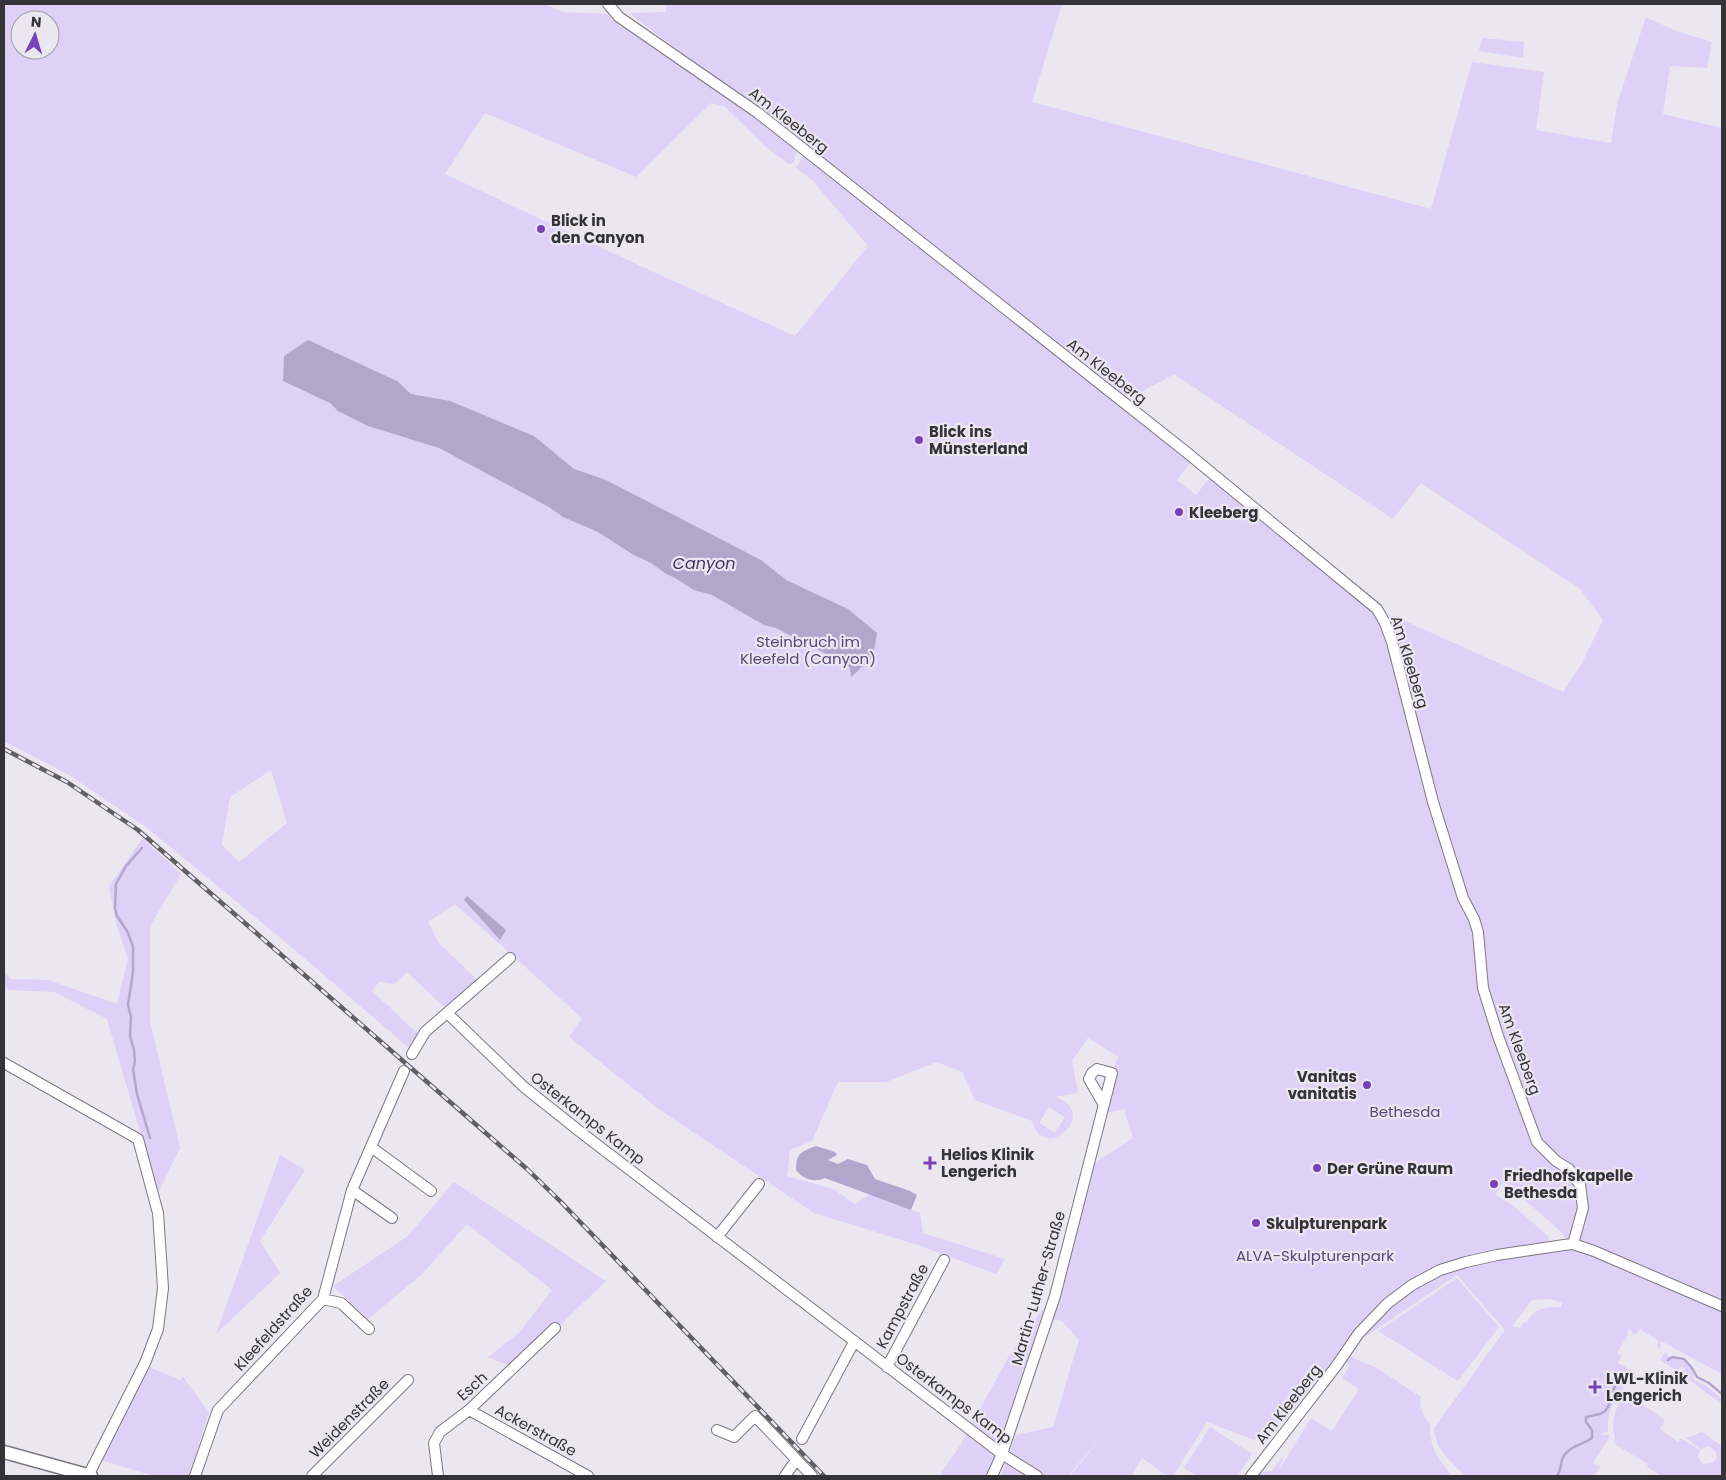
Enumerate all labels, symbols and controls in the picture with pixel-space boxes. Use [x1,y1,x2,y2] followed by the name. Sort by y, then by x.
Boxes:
[10,10,60,60] north arrow
[30,12,42,32] text: N
[745,82,833,158] street label: Am Kleeberg
[551,210,645,248] place label: Blick in den Canyon
[535,223,547,235] marker: Blick in den Canyon
[1063,333,1151,409] street label: Am Kleeberg
[929,421,1028,459] place label: Blick ins Münsterland
[913,434,925,446] marker: Blick ins Münsterland
[1189,502,1258,523] place label: Kleeberg
[1173,506,1185,518] marker: Kleeberg
[673,552,735,575] water label: Canyon
[1386,613,1434,711] street label: Am Kleeberg
[740,631,876,669] park label: Steinbruch im Kleefeld (Canyon)
[1494,1000,1546,1098] street label: Am Kleeberg
[1288,1066,1357,1104] place label: Vanitas vanitatis
[526,1067,650,1169] street label: Osterkamps Kamp
[1361,1079,1373,1091] marker: Vanitas vanitatis
[1370,1101,1440,1122] park label: Bethesda
[941,1144,1035,1182] place label: Helios Klinik Lengerich
[923,1156,937,1170] marker: Helios Klinik Lengerich
[1327,1158,1453,1179] place label: Der Grüne Raum
[1311,1162,1323,1174] marker: Der Grüne Raum
[1504,1165,1633,1203] place label: Friedhofskapelle Bethesda
[1488,1178,1500,1190] marker: Friedhofskapelle Bethesda
[1006,1208,1070,1368] street label: Martin-Luther-Straße
[1266,1213,1388,1234] place label: Skulpturenpark
[1250,1217,1262,1229] marker: Skulpturenpark
[1236,1245,1394,1266] park label: ALVA-Skulpturenpark
[871,1260,933,1352] street label: Kampstraße
[229,1281,317,1375] street label: Kleefeldstraße
[892,1347,1016,1449] street label: Osterkamps Kamp
[1250,1360,1326,1448] street label: Am Kleeberg
[452,1367,492,1405] street label: Esch
[1606,1368,1689,1406] place label: LWL-Klinik Lengerich
[304,1373,394,1463] street label: Weidenstraße
[1588,1380,1602,1394] marker: LWL-Klinik Lengerich
[491,1399,581,1461] street label: Ackerstraße

